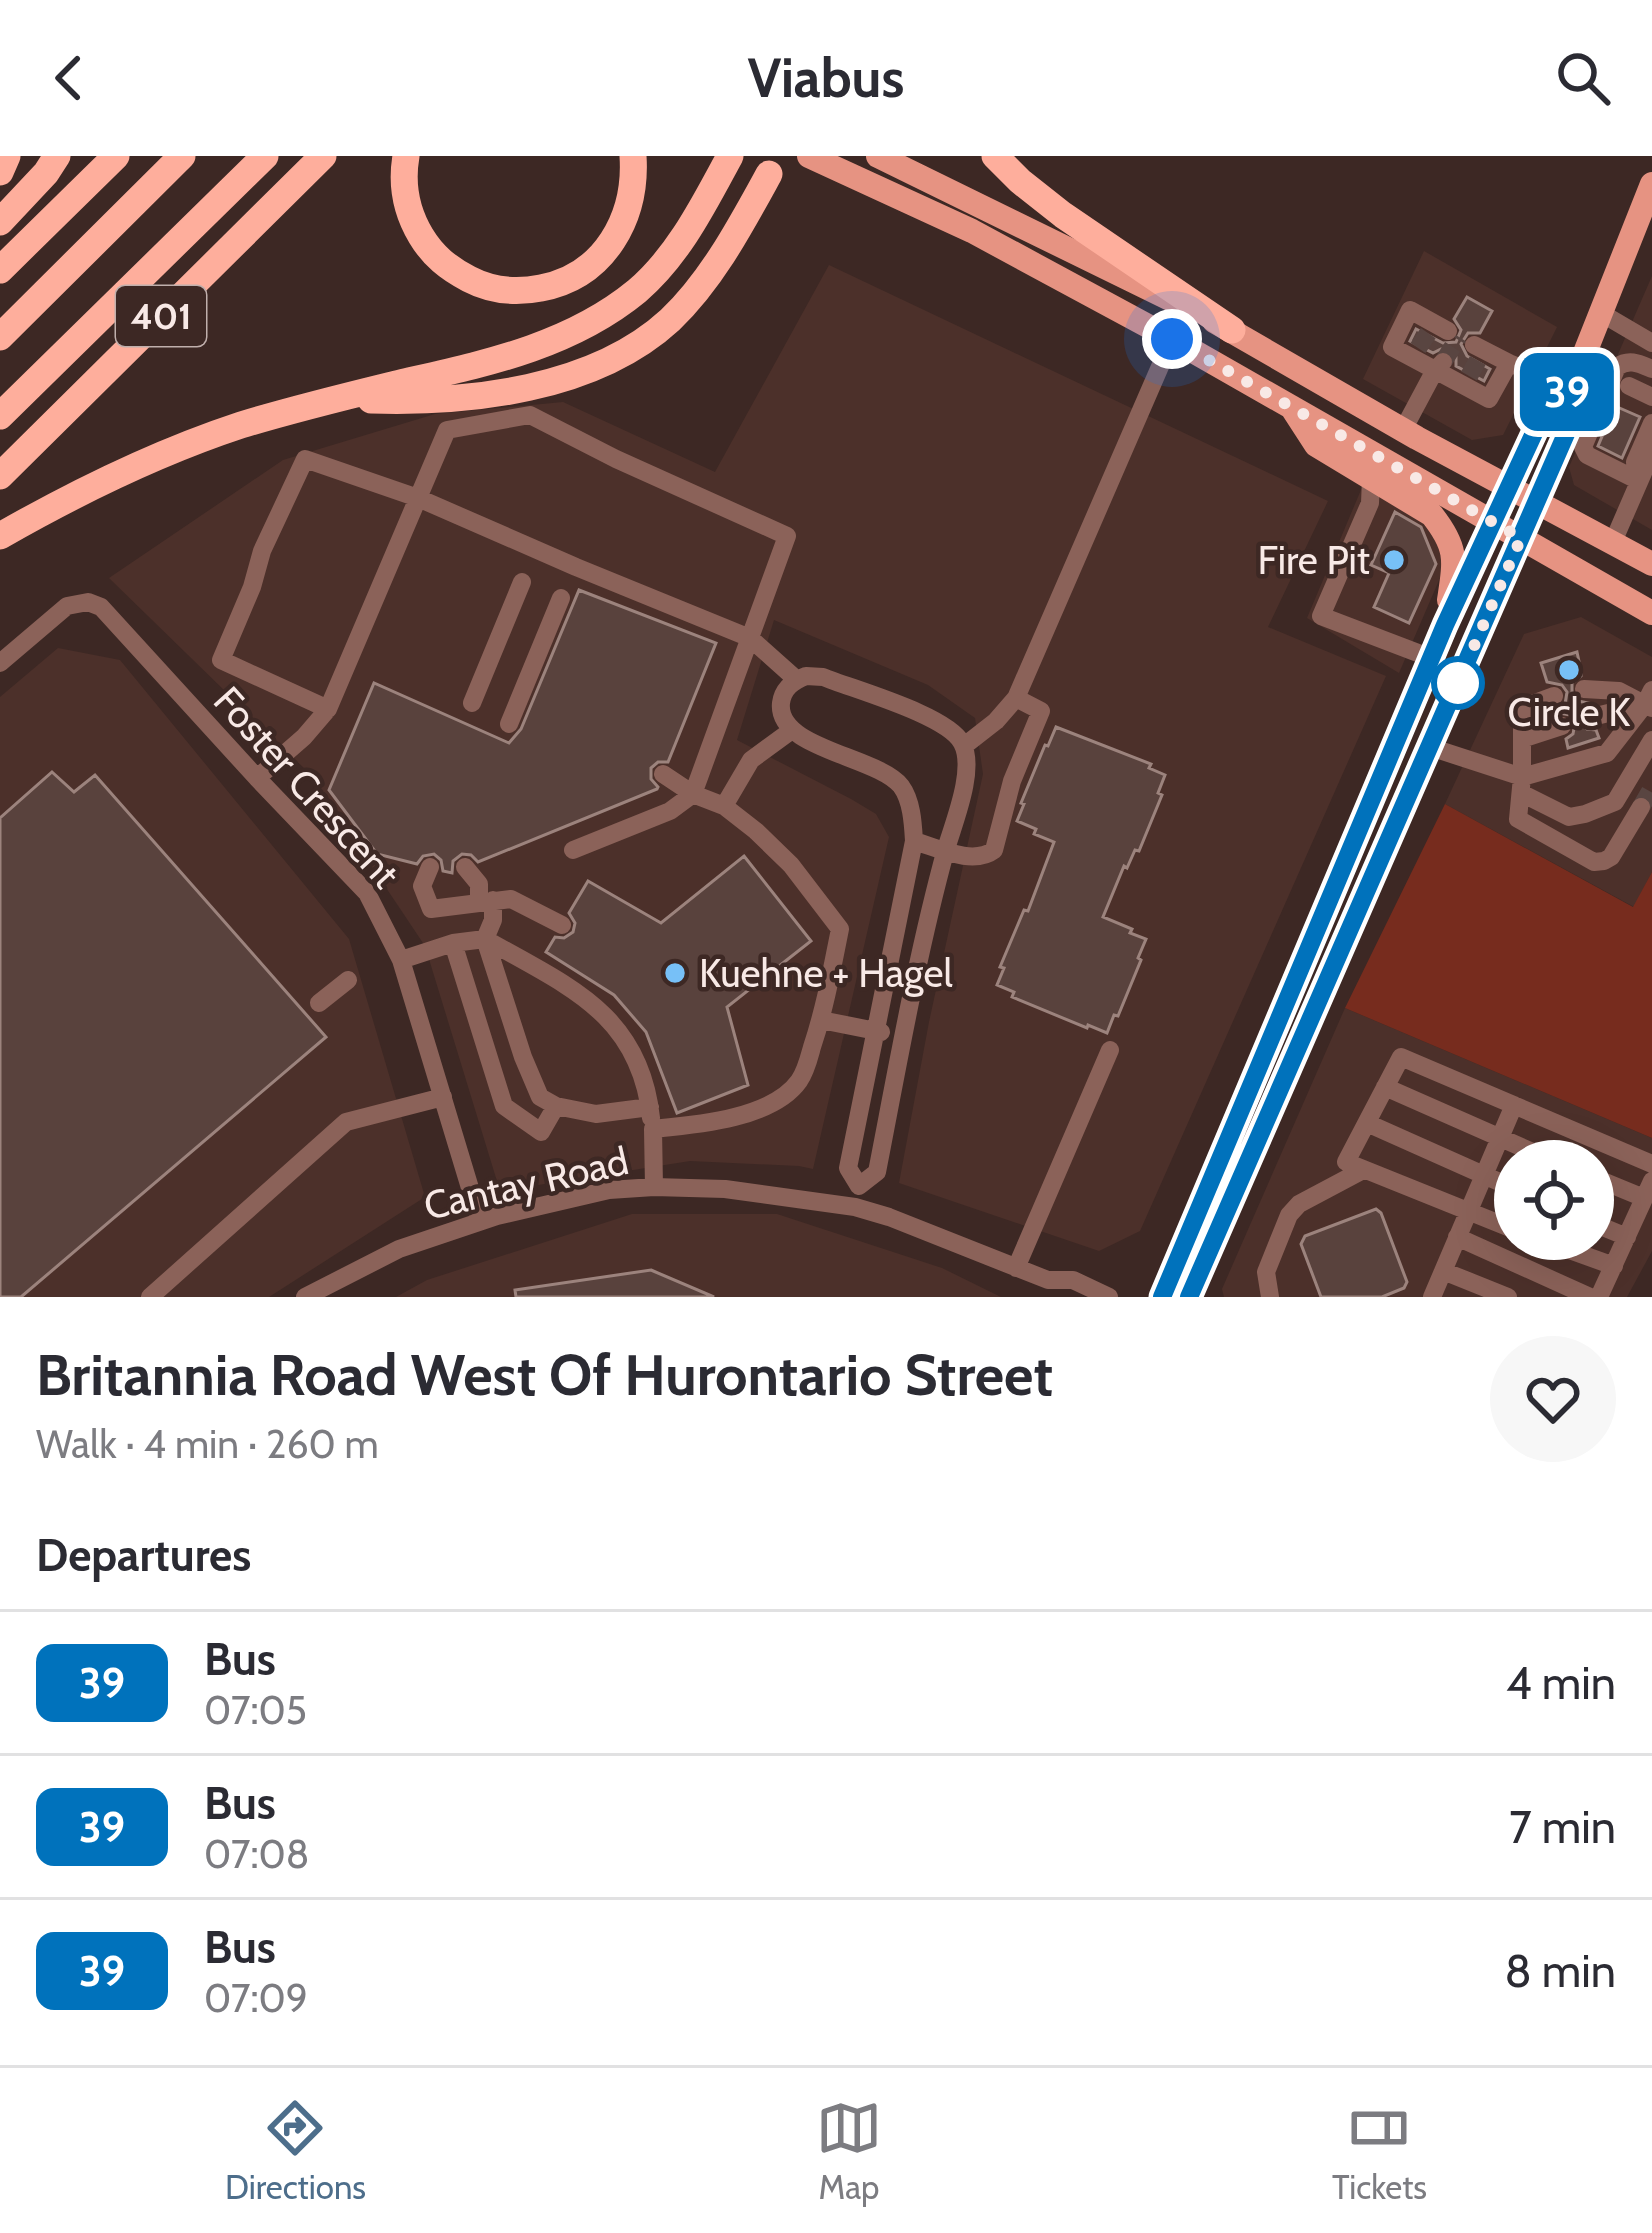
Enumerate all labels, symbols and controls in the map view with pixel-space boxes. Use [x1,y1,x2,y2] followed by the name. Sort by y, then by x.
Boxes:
[36,45,102,111] icon: back
[748,45,904,111] text: Viabus
[1550,45,1616,111] icon: search
[116,286,206,346] road number: 401
[1142,309,1202,369] your location
[1513,353,1621,431] line badge: 39
[1544,366,1590,418] text: 39
[1258,536,1370,584] place label: Fire Pit
[1381,547,1407,573] marker: Fire Pit
[1556,657,1582,683] marker: Circle K
[1433,658,1483,708] unlabelled marker
[204,677,410,897] street label: Foster Crescent
[1508,688,1630,736] place label: Circle K
[699,949,953,997] place label: Kuehne + Hagel
[662,960,688,986] marker: Kuehne + Hagel
[419,1136,633,1230] street label: Cantay Road
[1494,1140,1614,1260] map controls
[1494,1140,1614,1260] button: locate
[1490,1336,1616,1462] button: heart
[36,1340,1053,1409] text: Britannia Road West Of Hurontario Street
[36,1420,379,1468] text: Walk · 4 min · 260 m
[36,1528,251,1582] text: Departures
[204,1632,276,1686] text: Bus
[1506,1656,1616,1710] text: 4 min
[79,1657,125,1709] text: 39
[204,1686,307,1734] text: 07:05
[204,1776,276,1830] text: Bus
[1509,1800,1616,1854] text: 7 min
[79,1801,125,1853] text: 39
[204,1830,309,1878] text: 07:08
[204,1920,276,1974] text: Bus
[1504,1944,1616,1998] text: 8 min
[79,1945,125,1997] text: 39
[204,1974,308,2022] text: 07:09
[225,2095,366,2207] tab: Directions
[816,2095,882,2207] tab: Map
[1332,2095,1427,2207] tab: Tickets

